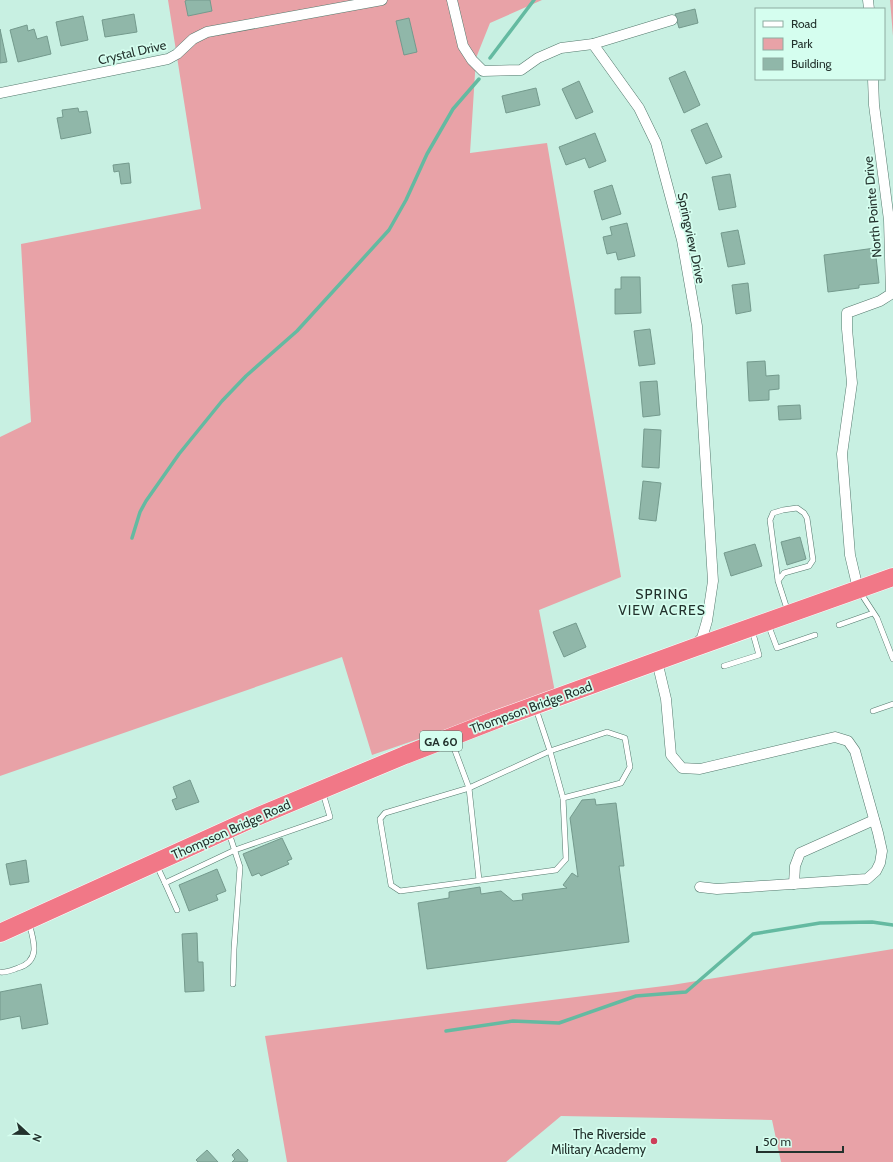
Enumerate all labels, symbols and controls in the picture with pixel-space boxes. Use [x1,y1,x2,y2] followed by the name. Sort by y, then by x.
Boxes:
[755,8,885,80] legend
[791,16,817,31] text: Road
[96,36,168,68] street label: Crystal Drive
[791,36,813,51] text: Park
[791,56,833,71] text: Building
[860,155,884,259] street label: North Pointe Drive
[675,191,710,285] street label: Springview Drive
[618,585,706,619] district label: SPRING VIEW ACRES
[468,678,594,736] street label: Thompson Bridge Road
[420,731,462,751] road number: GA 60
[169,796,293,862] street label: Thompson Bridge Road
[8,1114,48,1154] north arrow
[551,1126,646,1157] place label: The Riverside Military Academy
[757,1128,843,1154] scale bar
[29,1132,45,1144] text: N
[763,1134,791,1149] text: 50 m
[649,1136,659,1146] marker: The Riverside Military Academy

